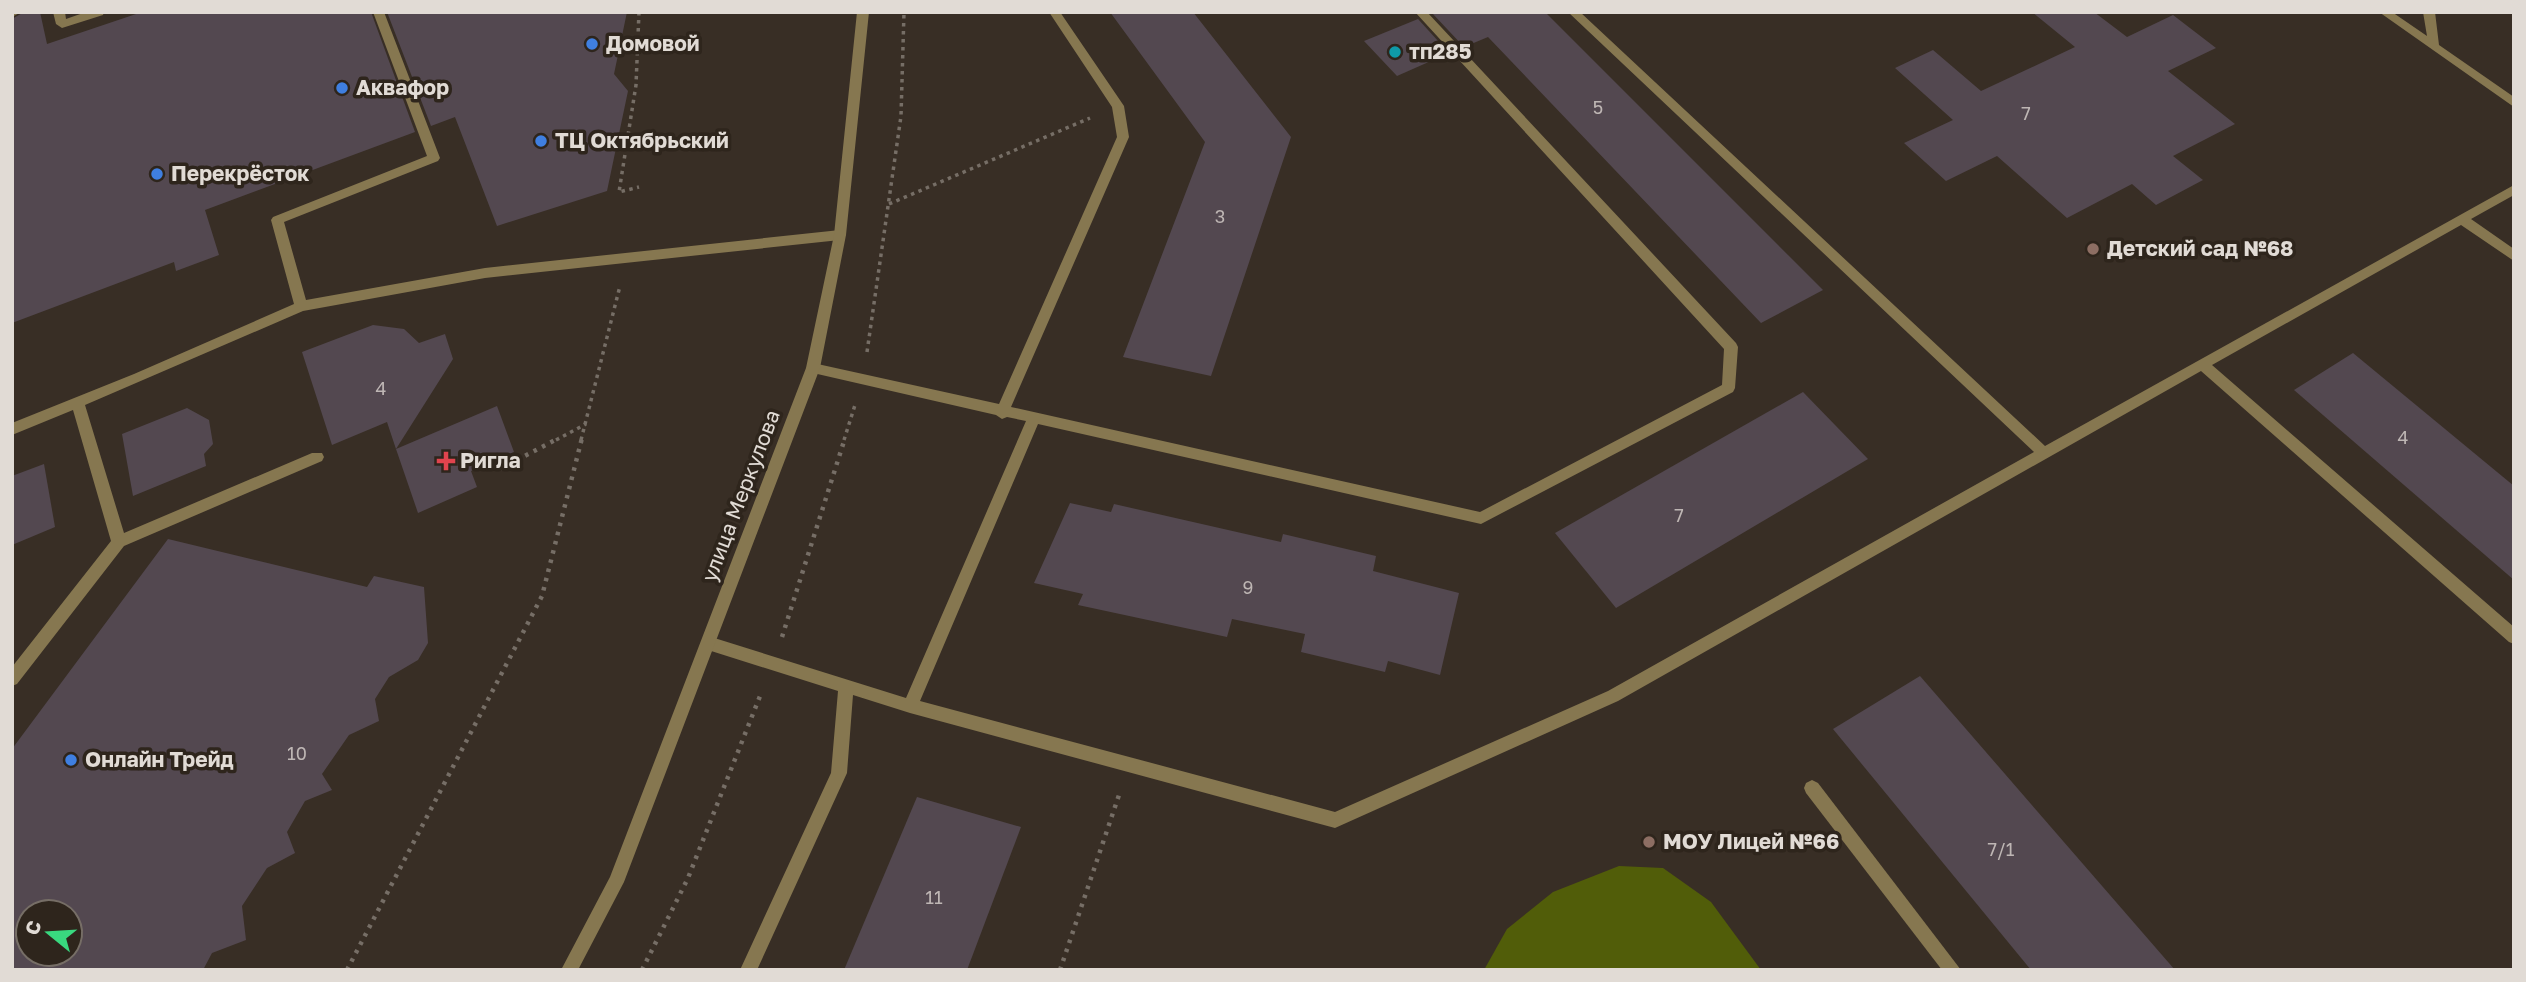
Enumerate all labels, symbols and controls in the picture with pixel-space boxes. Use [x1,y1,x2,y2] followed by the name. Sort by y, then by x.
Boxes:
[606,30,700,56] place label: Домовой
[584,36,600,52] marker: Домовой
[1409,38,1472,64] place label: тп285
[1387,44,1403,60] marker: тп285
[356,74,449,100] place label: Аквафор
[334,80,350,96] marker: Аквафор
[1593,96,1603,118] house number: 5
[2021,102,2031,124] house number: 7
[555,127,729,153] place label: ТЦ Октябрьский
[533,133,549,149] marker: ТЦ Октябрьский
[171,160,310,186] place label: Перекрёсток
[149,166,165,182] marker: Перекрёсток
[1215,205,1225,227] house number: 3
[2107,235,2293,261] place label: Детский сад №68
[2085,241,2101,257] marker: Детский сад №68
[376,377,387,399] house number: 4
[695,406,785,585] street label: улица Меркулова
[2398,426,2409,448] house number: 4
[460,447,521,473] place label: Ригла
[438,453,454,469] marker: Ригла
[1674,504,1684,526] house number: 7
[1243,576,1253,598] house number: 9
[287,742,307,764] house number: 10
[85,746,234,772] place label: Онлайн Трейд
[63,752,79,768] marker: Онлайн Трейд
[1663,828,1839,854] place label: МОУ Лицей №66
[1641,834,1657,850] marker: МОУ Лицей №66
[1988,838,2015,860] house number: 7/1
[925,886,943,908] house number: 11
[14,898,84,968] north arrow
[19,918,45,938] text: С

